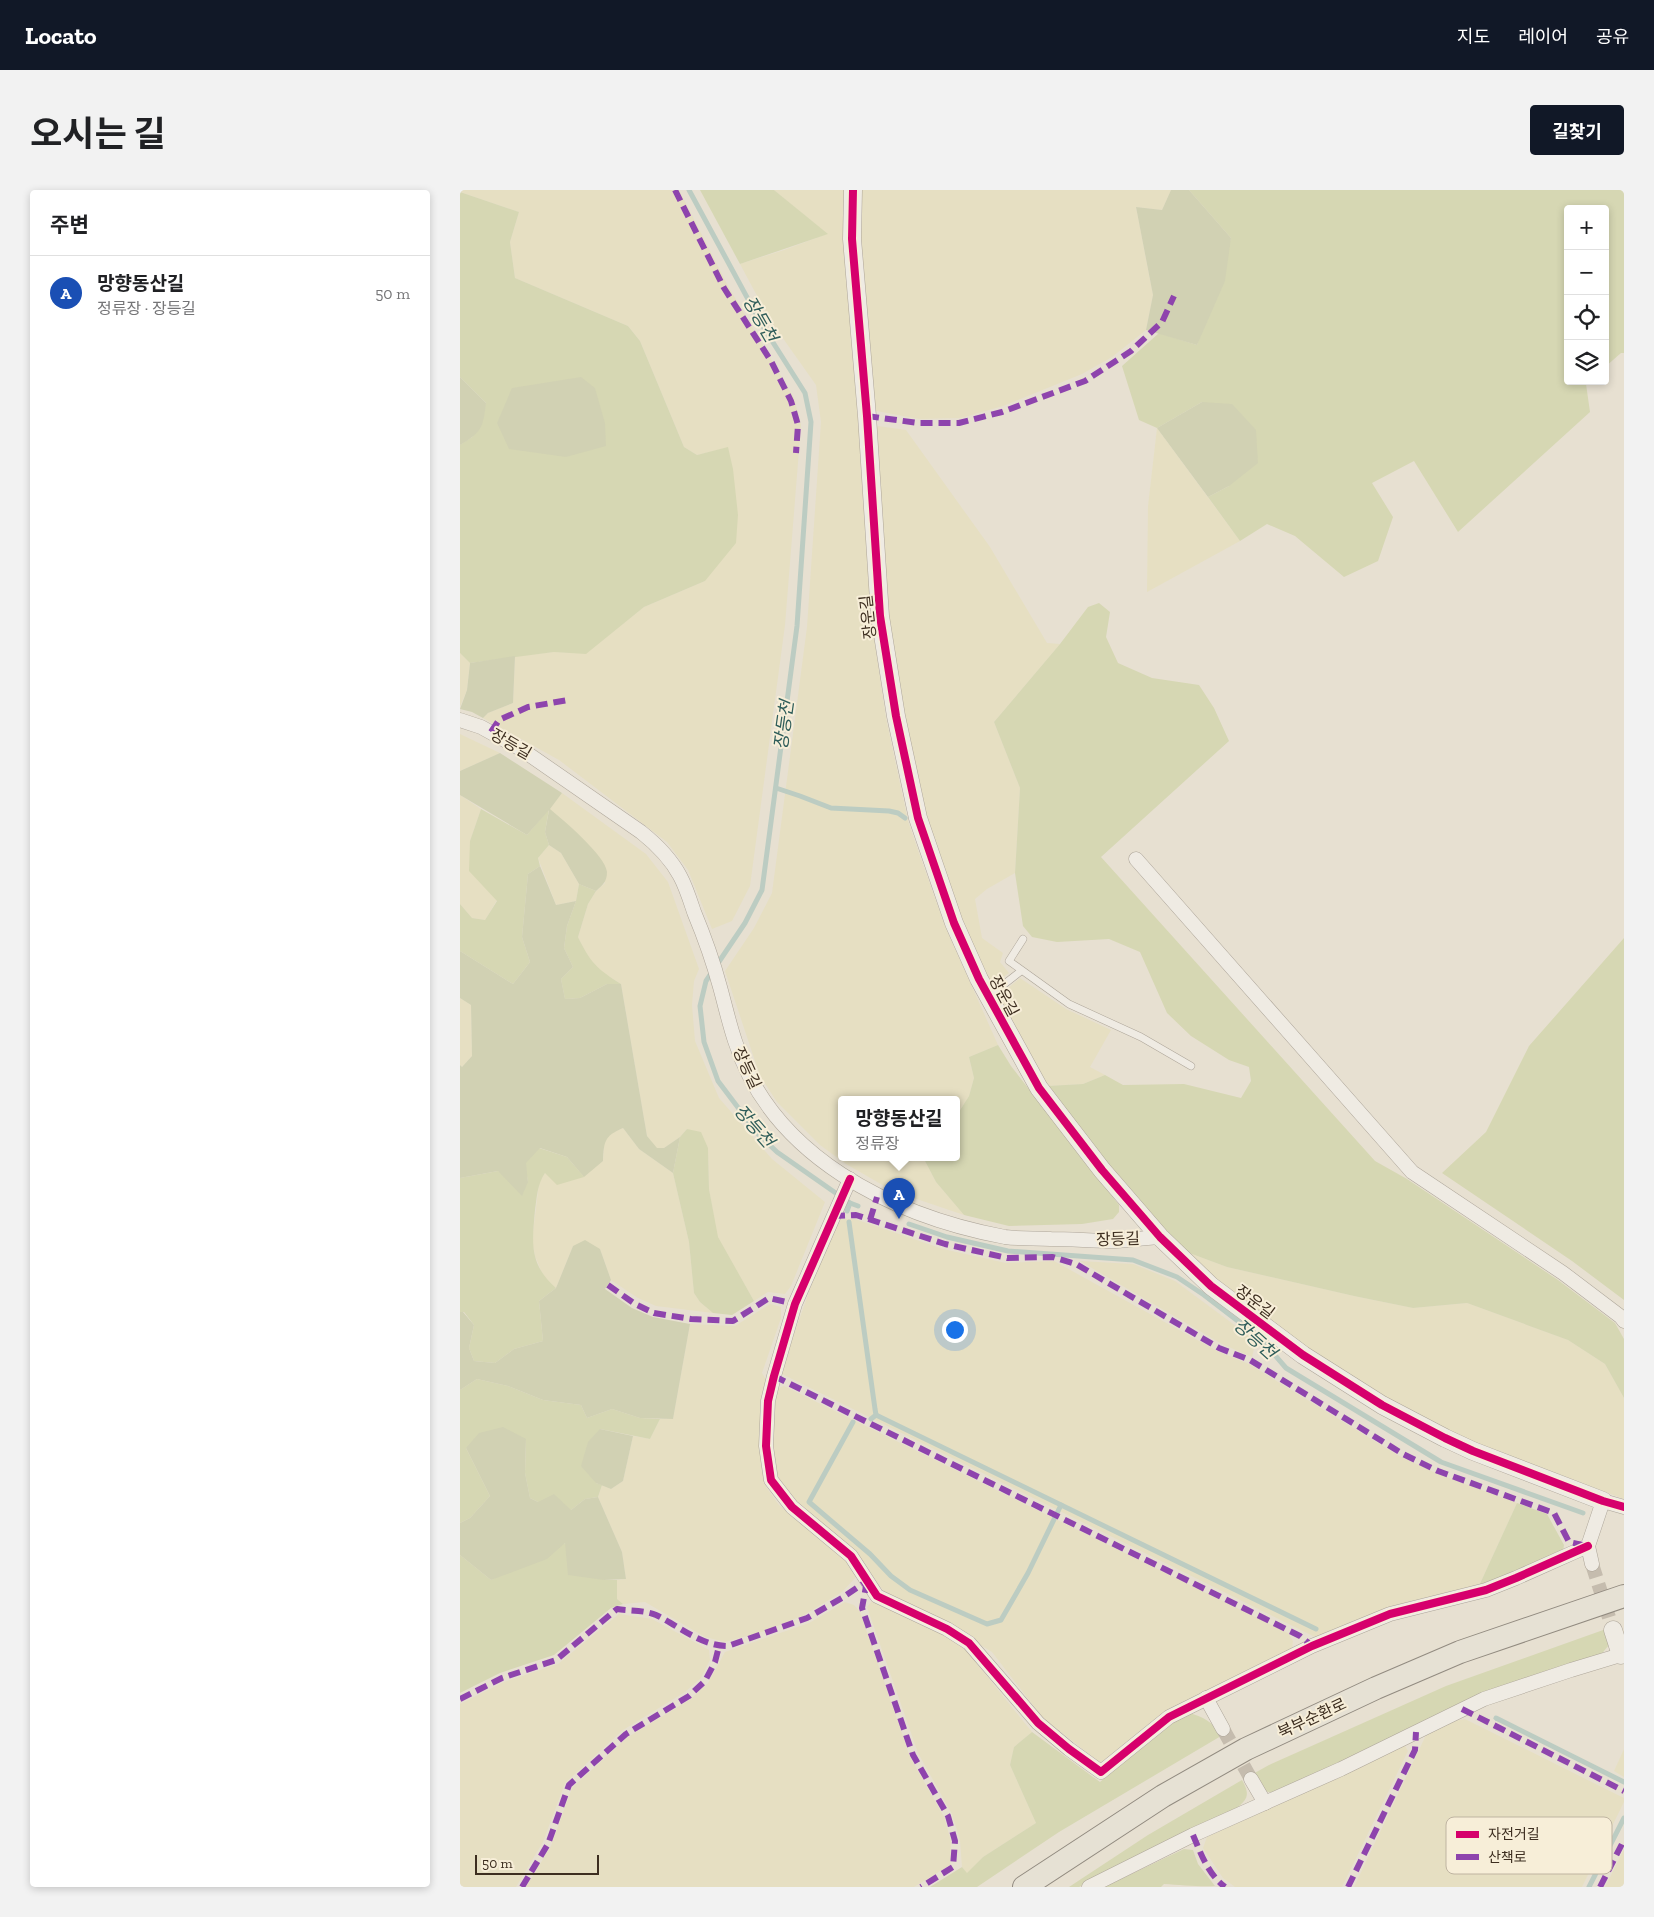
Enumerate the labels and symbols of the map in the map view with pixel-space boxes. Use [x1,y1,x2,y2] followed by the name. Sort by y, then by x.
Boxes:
[738,292,783,348] water label: 장등천
[856,594,880,640] street label: 장운길
[770,696,799,751] water label: 장등천
[487,725,535,763] street label: 장등길
[985,972,1023,1020] street label: 장운길
[729,1044,765,1092] street label: 장등길
[729,1100,780,1154] water label: 장등천
[883,1178,915,1219] pin: A
[1096,1229,1140,1249] street label: 장등길
[1232,1281,1278,1323] street label: 장운길
[1229,1314,1283,1365] water label: 장등천
[942,1317,968,1343] your location
[1275,1694,1350,1742] street label: 북부순환로
[1446,1817,1612,1874] legend
[1488,1826,1540,1843] text: 자전거길
[1488,1849,1527,1866] text: 산책로
[475,1852,599,1875] scale bar

